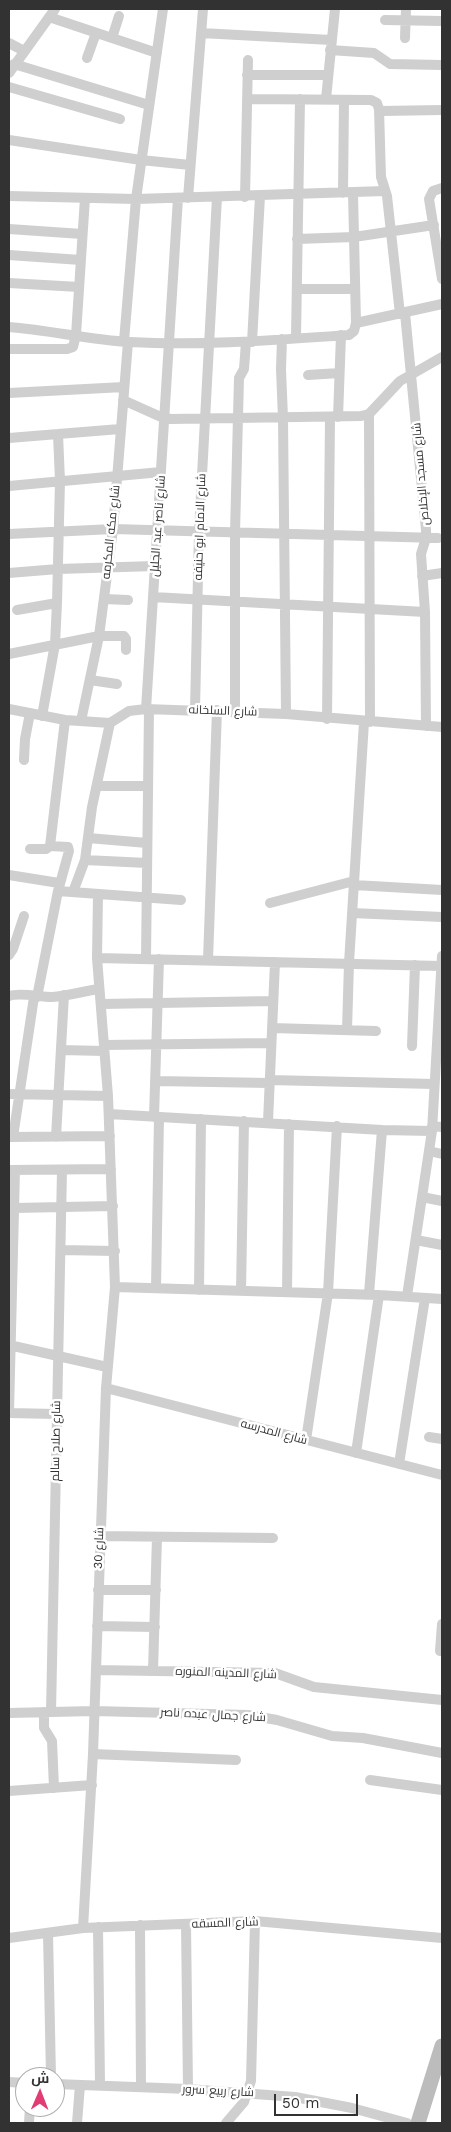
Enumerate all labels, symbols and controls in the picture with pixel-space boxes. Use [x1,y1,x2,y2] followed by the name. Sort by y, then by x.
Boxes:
[409,422,433,526] street label: شارع مسجد الإخلاص
[191,473,209,581] street label: شارع الامام ابو حنيفه
[147,475,169,577] street label: شارع ناصر عبد الجليل
[99,484,123,580] street label: شارع مكه المكرمه
[188,703,258,719] street label: شارع السلخانه
[48,1400,64,1482] street label: شارع صلاح سالم
[239,1416,309,1448] street label: شارع المدرسه
[91,1527,107,1569] street label: شارع 30
[175,1664,277,1682] street label: شارع المدينه المنوره
[160,1705,266,1725] street label: شارع جمال عبده ناصر
[191,1915,259,1931] street label: شارع المسقه
[15,2067,65,2117] north arrow
[31,2070,49,2086] text: ش
[182,2082,254,2100] street label: شارع ربيع سرور
[276,2084,360,2116] scale bar
[282,2094,319,2112] text: 50 m

